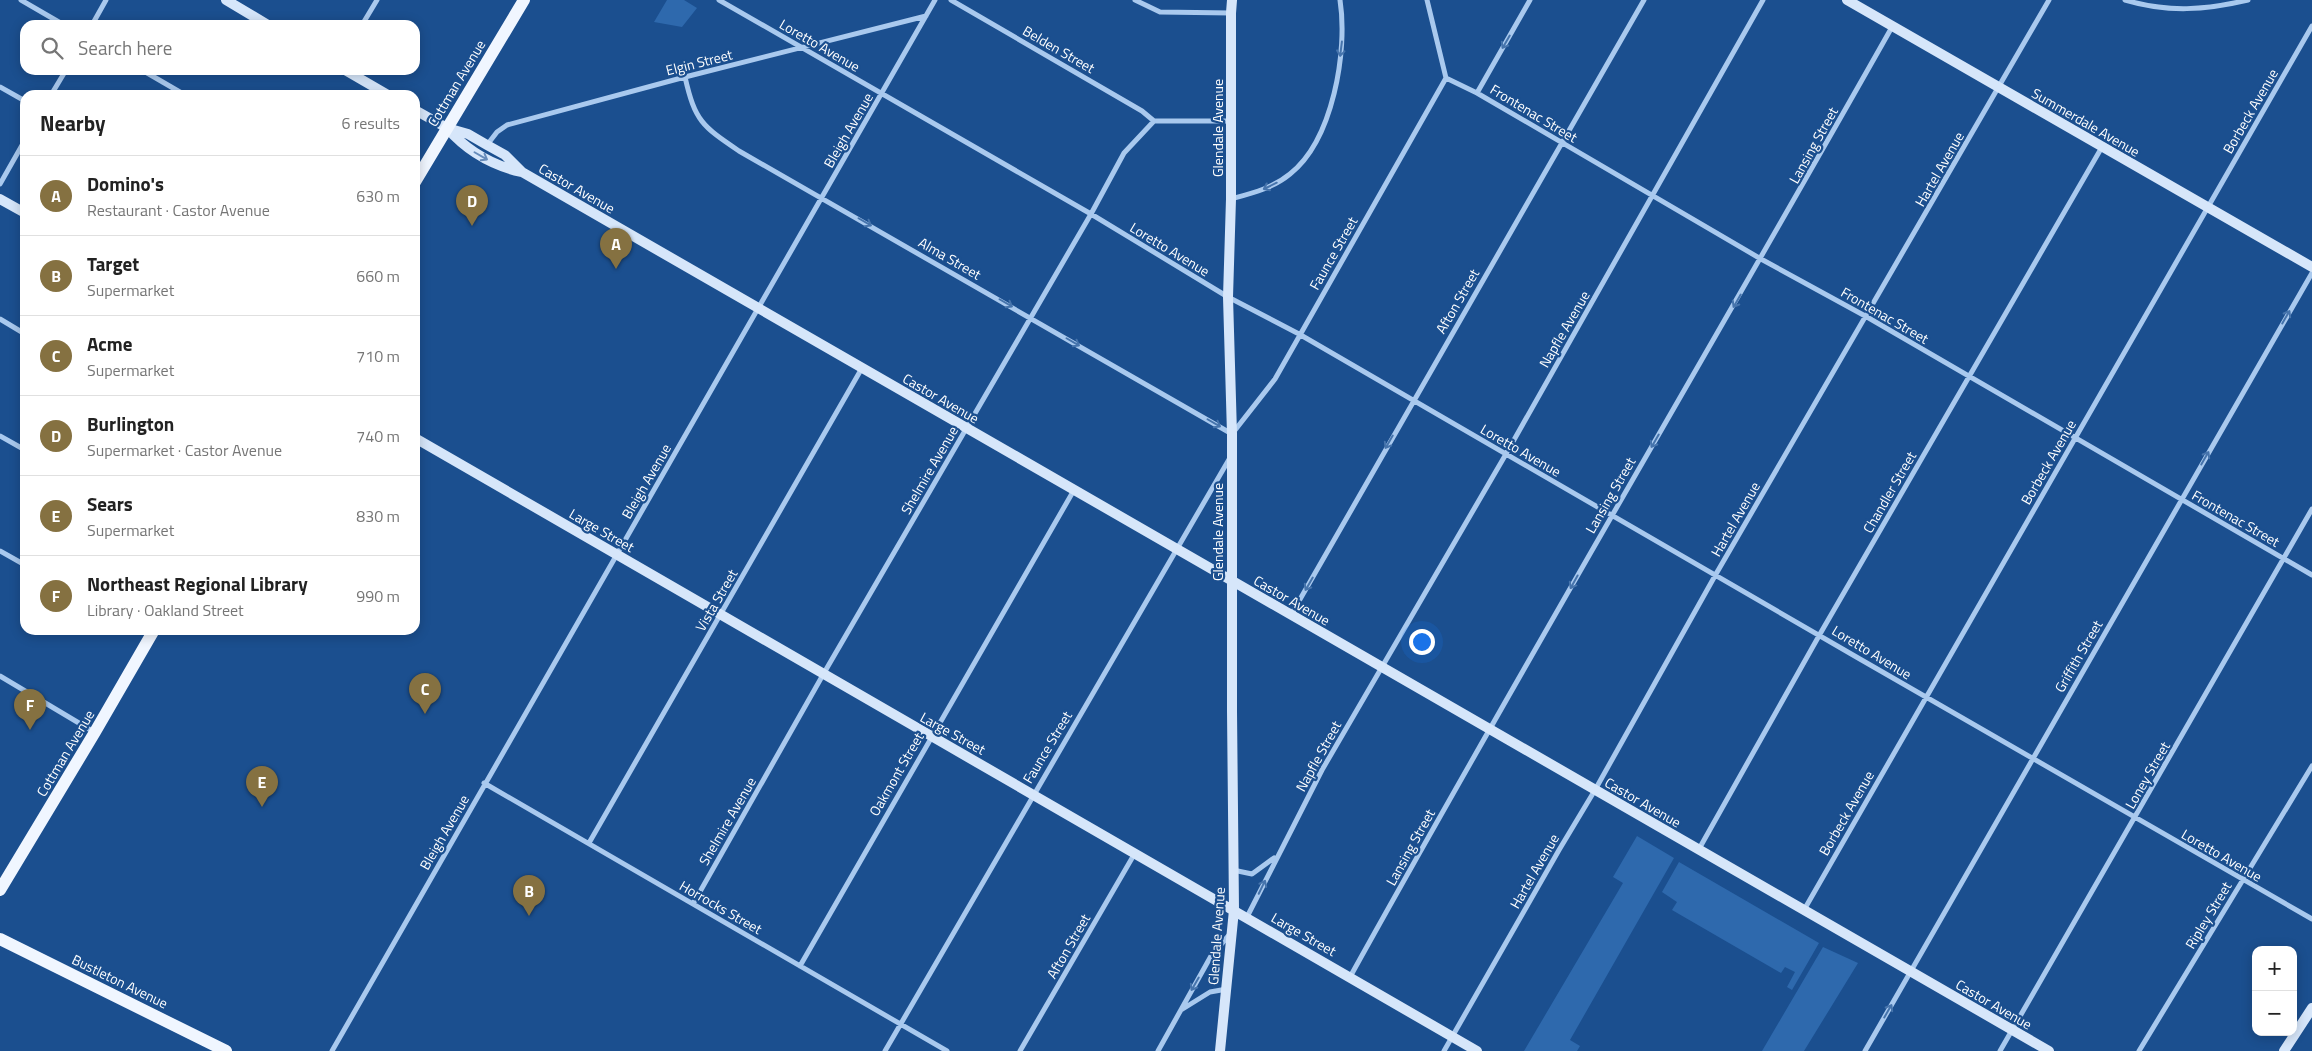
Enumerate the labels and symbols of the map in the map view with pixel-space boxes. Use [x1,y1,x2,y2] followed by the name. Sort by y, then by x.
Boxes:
[776,13,864,77] street label: Loretto Avenue
[1019,20,1099,78] street label: Belden Street
[1501,35,1511,50] one-way arrow
[422,36,490,130] street label: Cottman Avenue
[1336,40,1346,56] one-way arrow
[664,44,735,80] street label: Elgin Street
[2217,65,2283,157] street label: Borbeck Avenue
[1207,79,1228,177] street label: Glendale Avenue
[1486,79,1582,147] street label: Frontenac Street
[2028,82,2144,162] street label: Summerdale Avenue
[818,89,878,171] street label: Bleigh Avenue
[1783,103,1843,187] street label: Lansing Street
[1909,128,1969,210] street label: Hartel Avenue
[473,151,488,161] one-way arrow
[535,158,619,218] street label: Castor Avenue
[1263,182,1278,191] one-way arrow
[456,185,488,226] pin: D
[1304,213,1362,293] street label: Faunce Street
[857,217,872,227] one-way arrow
[1126,217,1214,281] street label: Loretto Avenue
[600,228,632,269] pin: A
[915,232,985,285] street label: Alma Street
[1430,265,1484,337] street label: Afton Street
[1837,281,1933,349] street label: Frontenac Street
[1533,287,1595,371] street label: Napfle Avenue
[1731,293,1741,307] one-way arrow
[998,298,1012,308] one-way arrow
[2282,310,2292,325] one-way arrow
[1066,337,1080,347] one-way arrow
[899,368,983,428] street label: Castor Avenue
[2015,416,2081,508] street label: Borbeck Avenue
[1477,418,1565,482] street label: Loretto Avenue
[1206,419,1221,428] one-way arrow
[895,422,963,518] street label: Shelmire Avenue
[1649,434,1659,448] one-way arrow
[1384,435,1394,450] one-way arrow
[616,440,676,522] street label: Bleigh Avenue
[1857,447,1921,537] street label: Chandler Street
[2200,451,2210,465] one-way arrow
[1580,453,1640,537] street label: Lansing Street
[1705,478,1765,560] street label: Hartel Avenue
[1207,483,1228,581] street label: Glendale Avenue
[2188,484,2284,552] street label: Frontenac Street
[566,503,638,557] street label: Large Street
[690,565,742,635] street label: Vista Street
[1250,570,1334,630] street label: Castor Avenue
[1568,574,1578,589] one-way arrow
[1303,576,1313,590] one-way arrow
[2049,616,2107,696] street label: Griffith Street
[1828,620,1916,684] street label: Loretto Avenue
[1409,629,1435,655] your location
[409,673,441,714] pin: C
[14,689,46,730] pin: F
[31,706,99,800] street label: Cottman Avenue
[916,706,990,760] street label: Large Street
[1017,707,1077,787] street label: Faunce Street
[1290,717,1346,795] street label: Napfle Street
[864,728,929,820] street label: Oakmont Street
[2119,737,2175,812] street label: Loney Street
[246,766,278,807] pin: E
[1813,767,1879,859] street label: Borbeck Avenue
[1601,772,1685,832] street label: Castor Avenue
[693,773,761,869] street label: Shelmire Avenue
[414,791,474,873] street label: Bleigh Avenue
[1380,805,1440,889] street label: Lansing Street
[2178,823,2266,887] street label: Loretto Avenue
[1504,830,1564,912] street label: Hartel Avenue
[513,875,545,916] pin: B
[676,875,766,939] street label: Horrocks Street
[2180,877,2236,953] street label: Ripley Street
[1257,880,1267,895] one-way arrow
[1202,886,1230,986] street label: Glendale Avenue
[1268,907,1340,961] street label: Large Street
[1041,910,1095,982] street label: Afton Street
[68,949,172,1013] street label: Bustleton Avenue
[1952,974,2036,1034] street label: Castor Avenue
[1190,976,1199,991] one-way arrow
[1883,1004,1893,1019] one-way arrow

